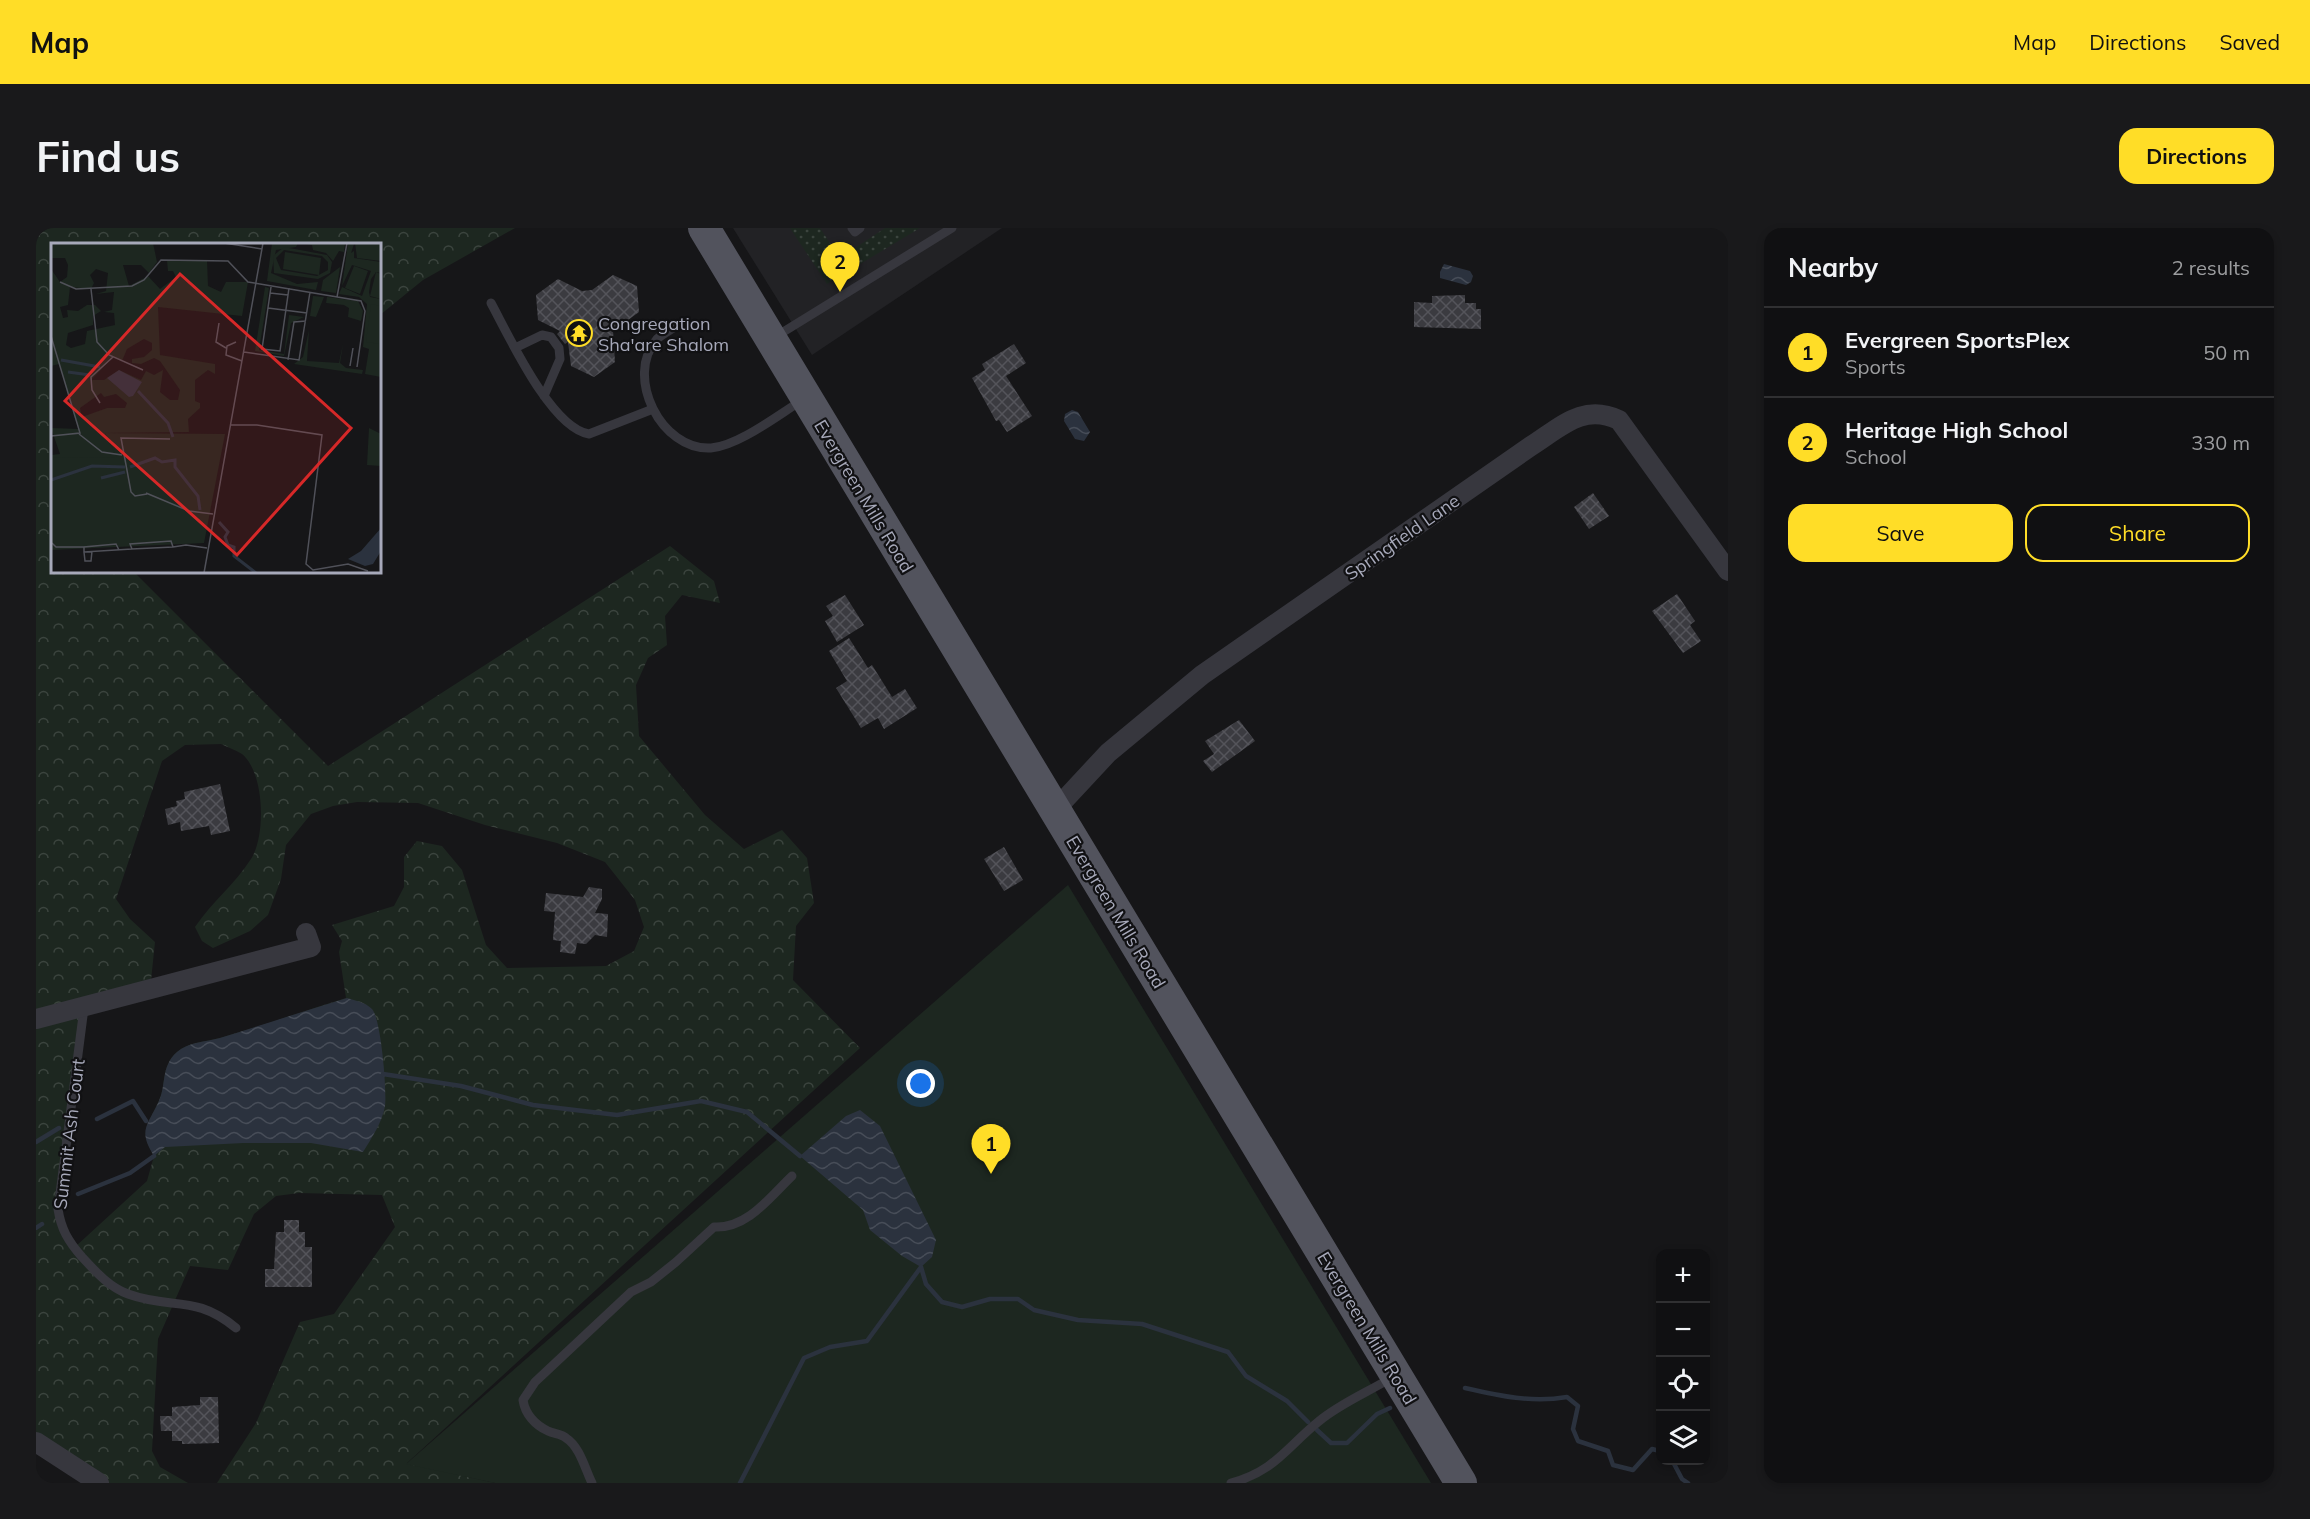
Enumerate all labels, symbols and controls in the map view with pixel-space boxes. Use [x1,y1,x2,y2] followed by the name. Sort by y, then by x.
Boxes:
[30,25,89,60] text: Map
[2013,29,2056,55] text: Map
[2089,29,2186,55] text: Directions
[2219,29,2280,55] text: Saved
[2119,128,2274,184] button: Directions
[36,130,180,183] text: Find us
[820,242,860,292] pin: 2
[51,243,381,573] inset map
[1788,251,1878,284] text: Nearby
[2172,255,2250,280] text: 2 results
[598,312,729,356] place label: Congregation Sha'are Shalom
[564,318,594,348] temple icon: Congregation Sha'are Shalom
[1845,326,2070,354] text: Evergreen SportsPlex
[1802,340,1814,365] text: 1
[2203,340,2250,365] text: 50 m
[1845,354,1906,379] text: Sports
[809,415,919,577] street label: Evergreen Mills Road
[1845,416,2068,444] text: Heritage High School
[1802,430,1814,455] text: 2
[2191,430,2250,455] text: 330 m
[1845,444,1907,469] text: School
[1340,489,1464,585] street label: Springfield Lane
[1788,504,2013,562] button: Save
[2025,504,2250,562] button: Share
[1061,831,1171,993] street label: Evergreen Mills Road
[48,1057,90,1211] street label: Summit Ash Court
[906,1069,935,1098] your location
[972,1124,1010,1174] pin: 1
[1312,1247,1422,1409] street label: Evergreen Mills Road
[1656,1249,1710,1465] map controls
[1656,1249,1710,1303] button: +
[1656,1303,1710,1357] button: −
[1656,1357,1710,1411] button: locate
[1656,1411,1710,1465] button: layers

